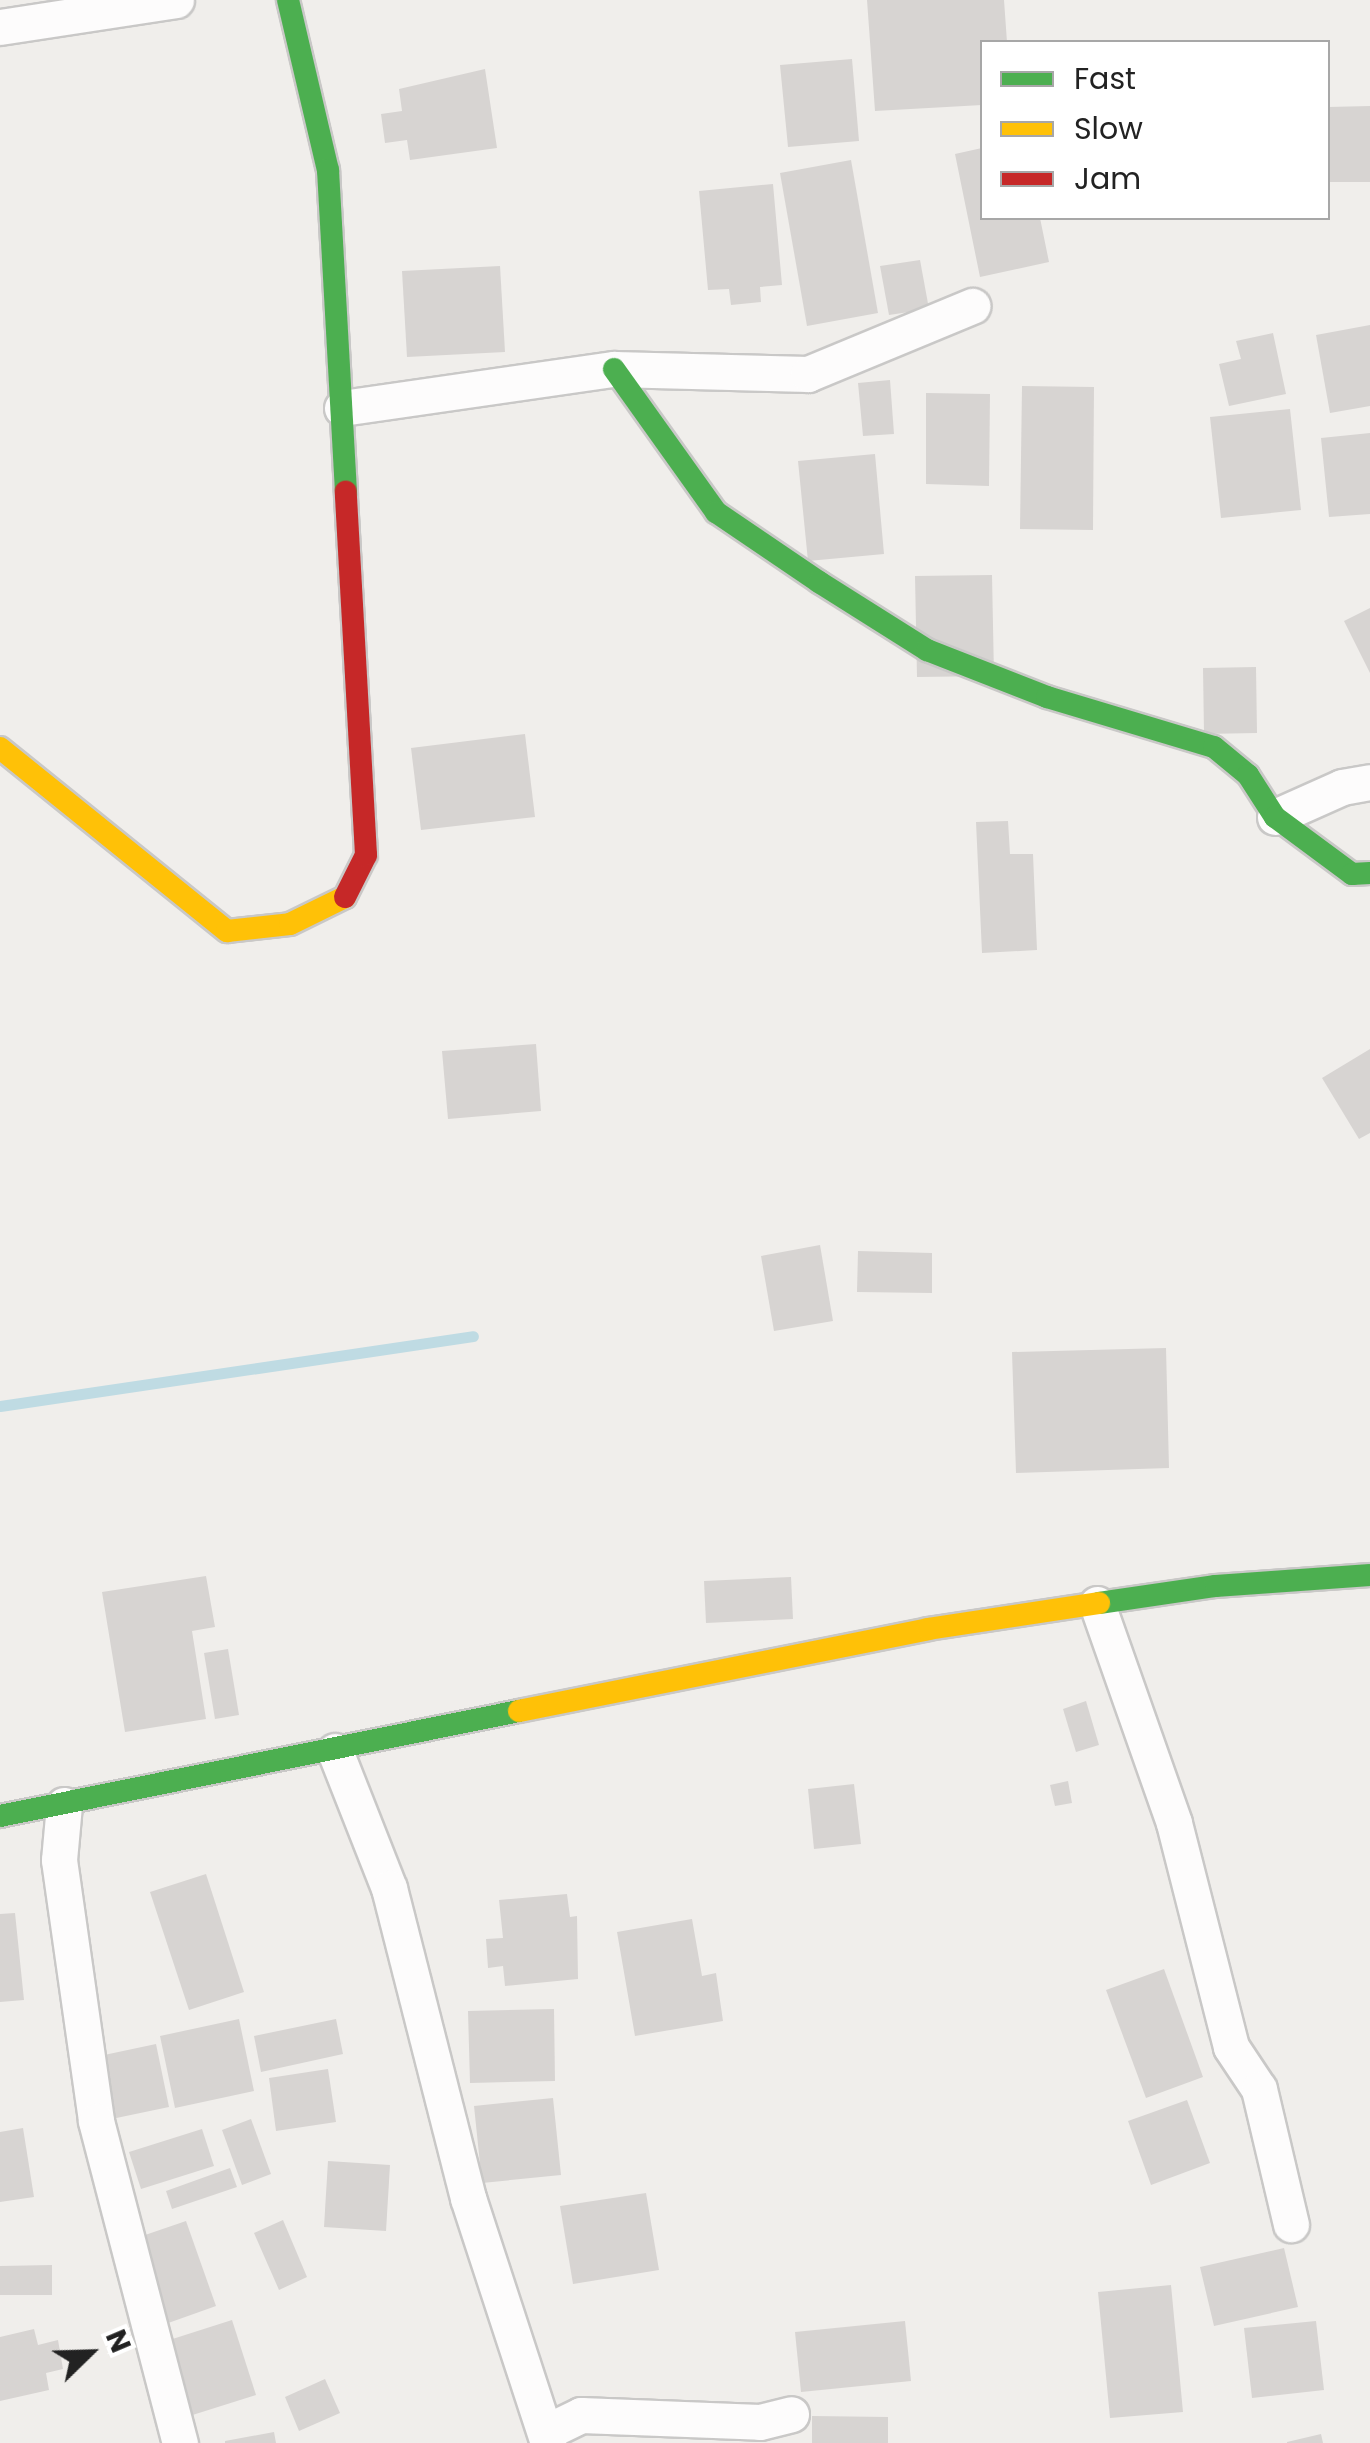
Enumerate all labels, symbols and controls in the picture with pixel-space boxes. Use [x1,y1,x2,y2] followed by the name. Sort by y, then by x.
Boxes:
[980,40,1330,220] legend
[1074,57,1136,100] text: Fast
[1074,107,1143,150] text: Slow
[1074,157,1141,200] text: Jam
[40,2303,140,2403] north arrow
[96,2324,140,2358] text: N

